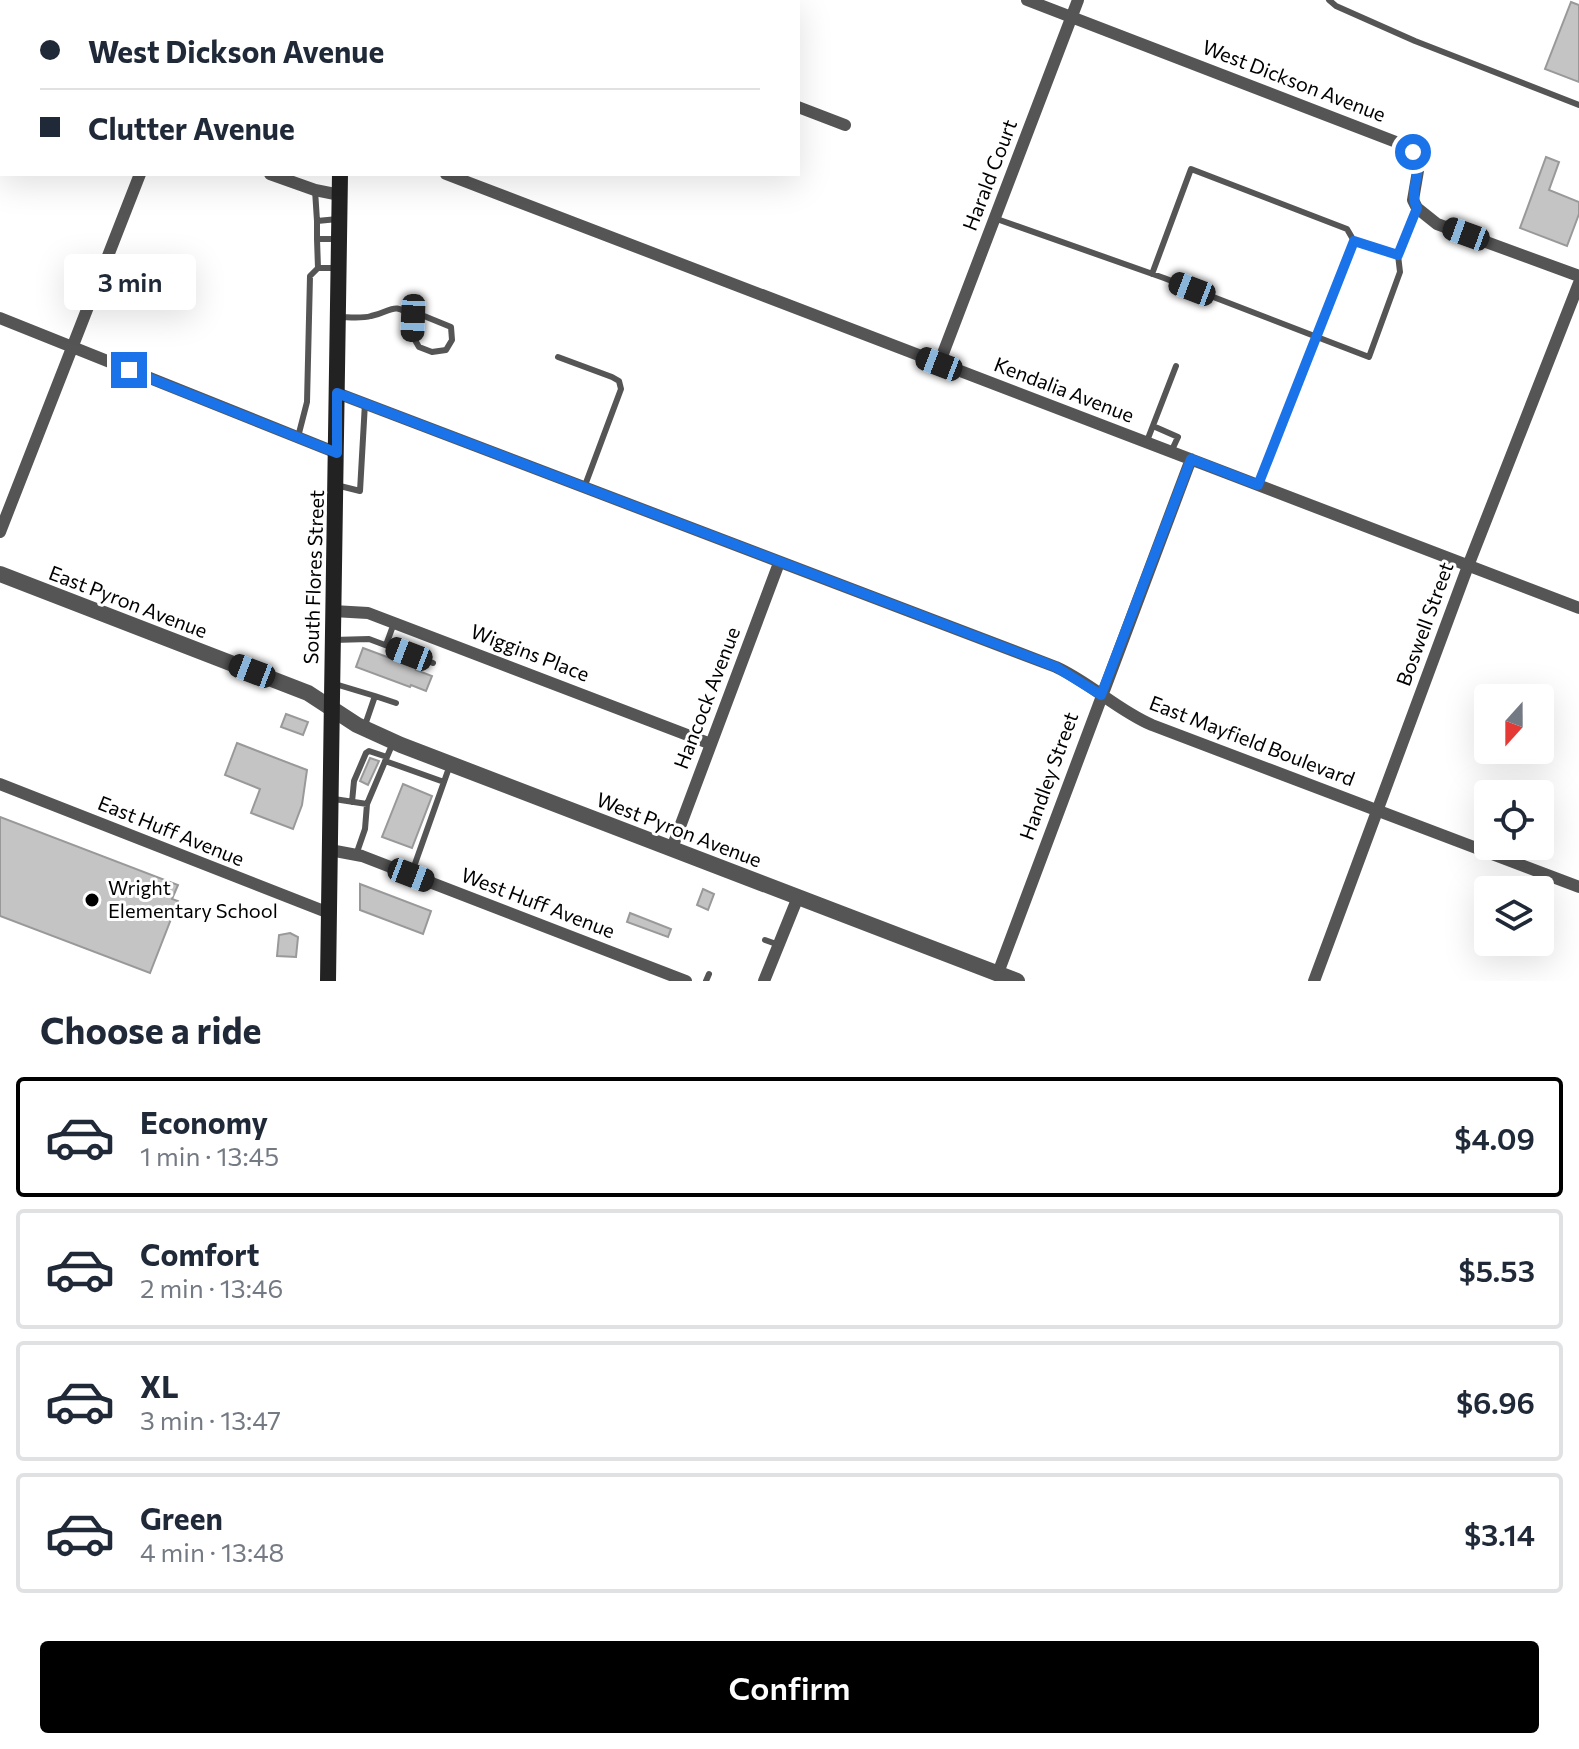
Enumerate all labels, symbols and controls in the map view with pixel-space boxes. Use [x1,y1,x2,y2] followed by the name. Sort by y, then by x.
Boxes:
[88,32,384,69] text: West Dickson Avenue
[1199,34,1389,126] street label: West Dickson Avenue
[88,109,295,146] text: Clutter Avenue
[957,116,1021,234] street label: Harald Court
[1395,134,1431,170] route start
[1439,215,1493,253] car
[63,254,195,310] callout: 3 min
[98,266,162,297] text: 3 min
[1165,269,1219,309] car
[400,294,426,342] car
[912,344,966,384] car
[991,351,1138,427] street label: Kendalia Avenue
[111,352,147,388] route end
[298,489,328,665] street label: South Flores Street
[1391,558,1458,689] street label: Boswell Street
[46,560,211,642] street label: East Pyron Avenue
[468,618,593,686] street label: Wiggins Place
[668,623,744,772] street label: Hancock Avenue
[382,634,436,674] car
[225,651,279,691] car
[1474,684,1554,764] north arrow
[1474,684,1554,956] map controls
[1146,690,1358,790] street label: East Mayfield Boulevard
[1014,708,1082,843] street label: Handley Street
[1474,780,1554,860] button: locate
[593,786,765,872] street label: West Pyron Avenue
[95,790,248,870] street label: East Huff Avenue
[384,855,438,895] car
[458,862,619,942] street label: West Huff Avenue
[108,875,278,922] place label: Wright Elementary School
[1474,876,1554,956] button: layers
[83,891,101,909] marker: Wright Elementary School
[40,1007,261,1051] text: Choose a ride
[44,1101,116,1173] icon: car
[140,1103,268,1140] text: Economy
[1454,1119,1535,1156] text: $4.09
[140,1140,279,1171] text: 1 min · 13:45
[44,1233,116,1305] icon: car
[140,1235,259,1272] text: Comfort
[1459,1251,1535,1288] text: $5.53
[140,1272,283,1303] text: 2 min · 13:46
[44,1365,116,1437] icon: car
[140,1367,179,1404] text: XL
[1456,1383,1535,1420] text: $6.96
[140,1404,281,1435] text: 3 min · 13:47
[44,1497,116,1569] icon: car
[140,1499,223,1536] text: Green
[1464,1515,1535,1552] text: $3.14
[140,1536,284,1567] text: 4 min · 13:48
[40,1641,1539,1733] button: Confirm

